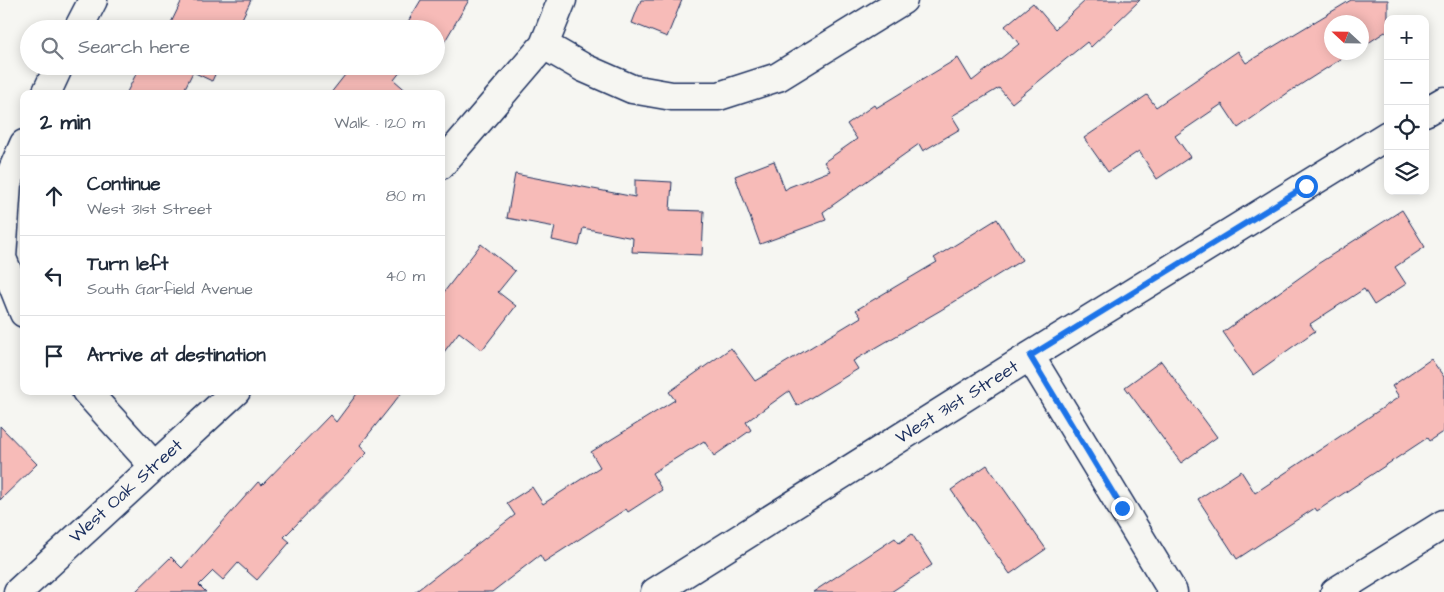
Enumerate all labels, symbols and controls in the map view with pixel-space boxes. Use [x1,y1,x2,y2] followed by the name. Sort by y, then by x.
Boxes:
[1324,15,1369,60] north arrow
[1384,15,1429,195] map controls
[1384,15,1429,60] button: +
[20,20,445,75] search box
[38,34,66,62] icon: search
[78,34,190,61] text: Search here
[1384,60,1429,105] button: −
[1384,105,1429,150] button: locate
[40,108,90,137] text: 2 min
[334,112,425,134] text: Walk · 120 m
[1384,150,1429,195] button: layers
[87,171,161,198] text: Continue
[1295,175,1318,198] route start
[40,182,68,210] icon: ahead
[386,185,425,207] text: 80 m
[87,198,212,220] text: West 31st Street
[87,251,168,278] text: Turn left
[40,262,68,290] icon: left
[385,265,425,287] text: 40 m
[87,278,253,300] text: South Garfield Avenue
[40,342,68,370] icon: arrive
[87,342,266,369] text: Arrive at destination
[891,354,1024,450] street label: West 31st Street
[64,433,189,549] street label: West Oak Street
[1111,497,1134,520] route end

